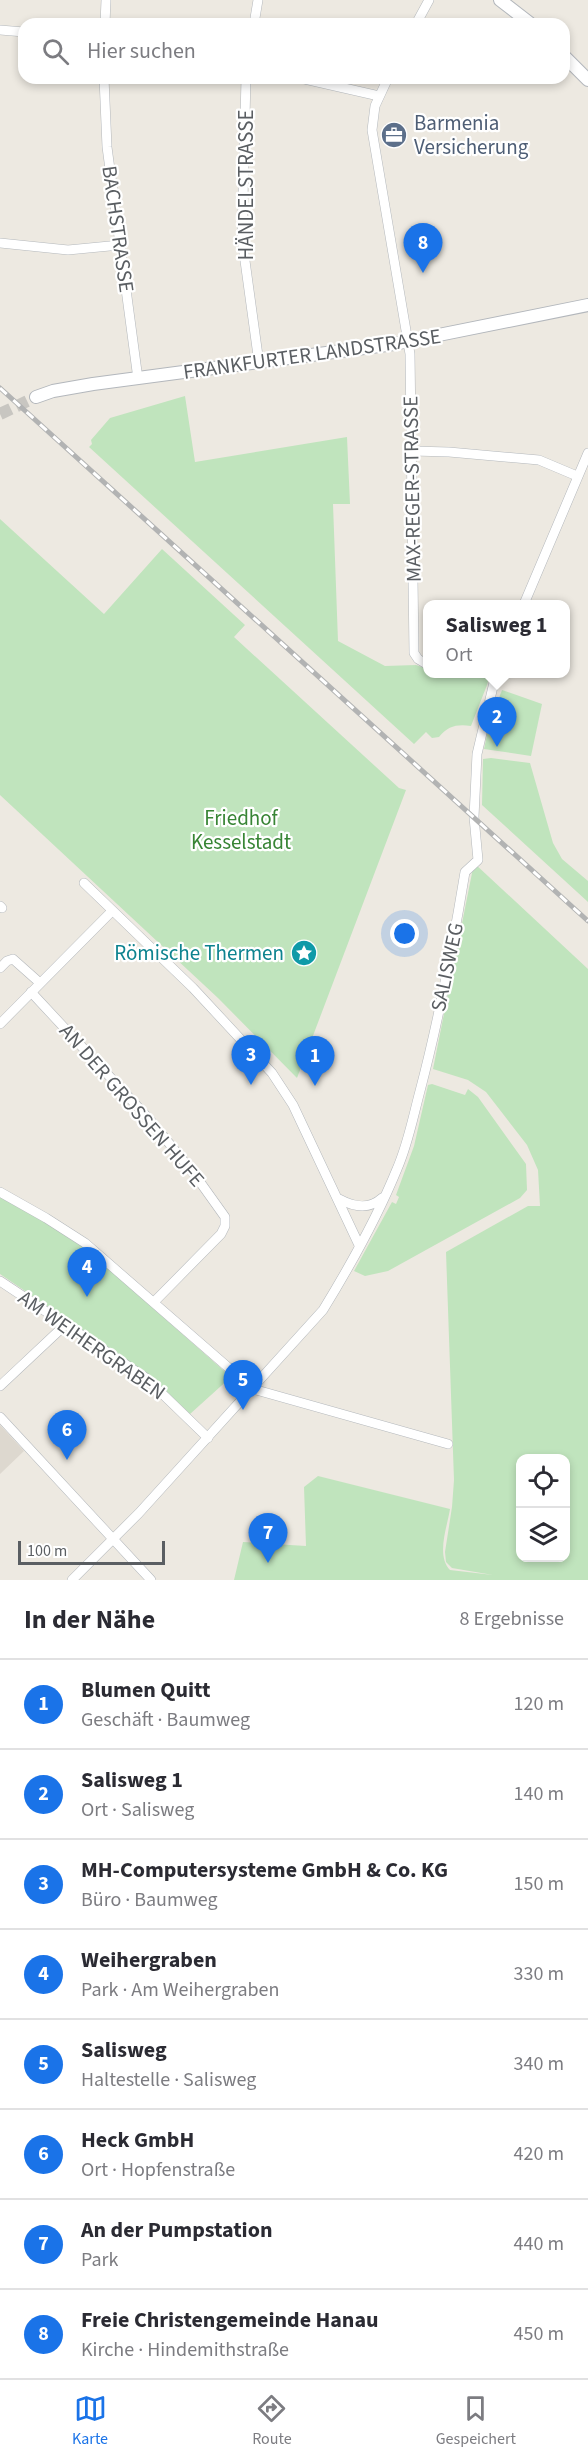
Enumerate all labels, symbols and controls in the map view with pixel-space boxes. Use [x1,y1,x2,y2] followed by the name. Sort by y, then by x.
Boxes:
[18,18,570,84] search box
[39,35,72,68] icon: search
[87,35,196,67] text: Hier suchen
[414,108,529,162] place label: Barmenia Versicherung
[231,110,261,260] street label: HÄNDELSTRASSE
[379,120,409,150] office icon: Barmenia Versicherung
[94,164,142,294] street label: BACHSTRASSE
[404,224,442,273] pin: 8
[181,321,443,387] street label: FRANKFURTER LANDSTRASSE
[395,395,429,583] street label: MAX-REGER-STRASSE
[423,600,570,678] popup
[446,609,547,641] text: Salisweg 1
[446,641,473,669] text: Ort
[478,698,516,747] pin: 2
[191,803,291,857] park label: Friedhof Kesselstadt
[390,919,419,948] your location
[423,920,471,1014] street label: SALISWEG
[114,938,284,968] place label: Römische Thermen
[289,938,319,968] place icon: Römische Thermen
[53,1017,211,1193] street label: AN DER GROSSEN HUFE
[232,1036,270,1085] pin: 3
[296,1036,334,1086] pin: 1
[68,1248,106,1297] pin: 4
[12,1283,172,1407] street label: AM WEIHERGRABEN
[224,1360,262,1410] pin: 5
[48,1410,86,1460] pin: 6
[516,1454,570,1562] map controls
[516,1454,570,1508] button: locate
[516,1508,570,1562] button: layers
[248,1514,288,1563] pin: 7
[18,1538,165,1566] scale bar
[27,1540,67,1562] text: 100 m
[24,1601,155,1638] text: In der Nähe
[459,1605,564,1633] text: 8 Ergebnisse
[81,1674,210,1706] text: Blumen Quitt
[38,1690,49,1718] text: 1
[514,1690,564,1718] text: 120 m
[81,1706,250,1734] text: Geschäft · Baumweg
[81,1764,183,1796] text: Salisweg 1
[38,1780,49,1808] text: 2
[514,1780,564,1808] text: 140 m
[81,1796,194,1824] text: Ort · Salisweg
[81,1854,448,1886] text: MH-Computersysteme GmbH & Co. KG
[38,1870,49,1898] text: 3
[514,1870,564,1898] text: 150 m
[81,1886,218,1914] text: Büro · Baumweg
[81,1944,217,1976] text: Weihergraben
[38,1960,49,1988] text: 4
[514,1960,564,1988] text: 330 m
[81,1976,279,2004] text: Park · Am Weihergraben
[81,2034,167,2066] text: Salisweg
[38,2050,49,2078] text: 5
[514,2050,564,2078] text: 340 m
[81,2066,256,2094] text: Haltestelle · Salisweg
[81,2124,194,2156] text: Heck GmbH
[38,2140,49,2168] text: 6
[514,2140,564,2168] text: 420 m
[81,2156,235,2184] text: Ort · Hopfenstraße
[81,2214,272,2246] text: An der Pumpstation
[38,2230,49,2258] text: 7
[514,2230,564,2258] text: 440 m
[81,2246,118,2274] text: Park
[81,2304,379,2336] text: Freie Christengemeinde Hanau
[38,2320,49,2348] text: 8
[514,2320,564,2348] text: 450 m
[81,2336,289,2364] text: Kirche · Hindemithstraße
[72,2392,108,2450] tab: Karte
[252,2392,292,2450] tab: Route
[436,2392,516,2450] tab: Gespeichert

